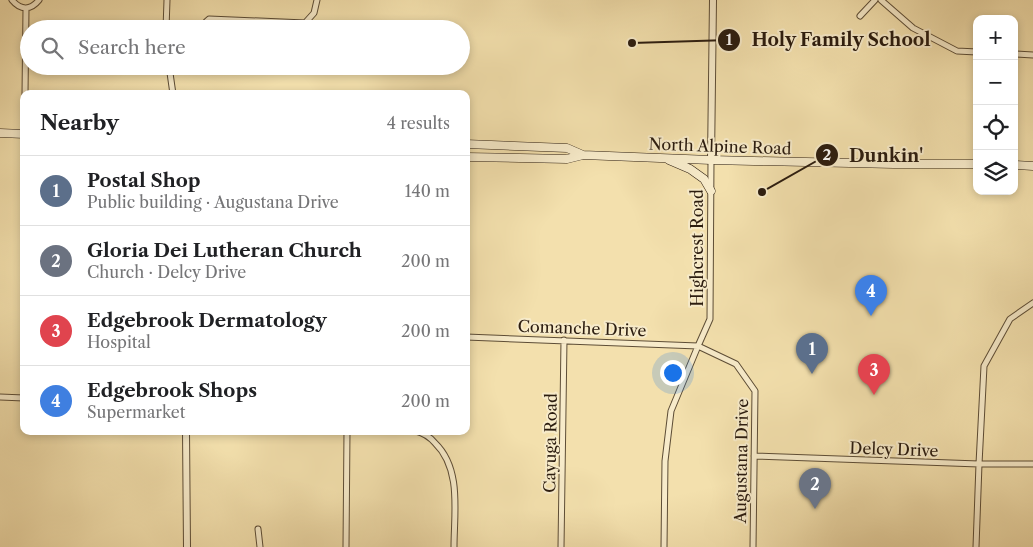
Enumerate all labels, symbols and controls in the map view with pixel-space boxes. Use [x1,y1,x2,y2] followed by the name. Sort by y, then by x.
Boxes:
[973,15,1018,195] map controls
[973,15,1018,60] button: +
[20,20,470,75] search box
[716,24,942,57] callout: Holy Family School
[751,29,931,51] text: Holy Family School
[726,30,733,49] text: 1
[38,34,66,62] icon: search
[78,36,186,59] text: Search here
[973,60,1018,105] button: −
[973,105,1018,150] button: locate
[40,110,119,135] text: Nearby
[387,113,450,133] text: 4 results
[648,134,792,158] street label: North Alpine Road
[814,139,933,172] callout: Dunkin'
[823,145,832,164] text: 2
[849,145,923,167] text: Dunkin'
[973,150,1018,195] button: layers
[87,169,200,192] text: Postal Shop
[52,181,60,201] text: 1
[405,181,450,201] text: 140 m
[687,189,707,307] street label: Highcrest Road
[87,192,339,212] text: Public building · Augustana Drive
[87,239,362,262] text: Gloria Dei Lutheran Church
[51,251,61,271] text: 2
[401,251,450,271] text: 200 m
[87,262,246,282] text: Church · Delcy Drive
[855,275,887,316] pin: 4
[87,309,327,332] text: Edgebrook Dermatology
[517,316,647,340] street label: Comanche Drive
[51,321,61,341] text: 3
[401,321,450,341] text: 200 m
[87,332,151,352] text: Hospital
[796,333,828,374] pin: 1
[858,354,890,395] pin: 3
[660,360,686,386] your location
[87,379,257,402] text: Edgebrook Shops
[51,391,61,411] text: 4
[401,391,450,411] text: 200 m
[539,393,561,493] street label: Cayuga Road
[730,398,752,525] street label: Augustana Drive
[87,402,185,422] text: Supermarket
[849,437,939,461] street label: Delcy Drive
[799,468,831,509] pin: 2

